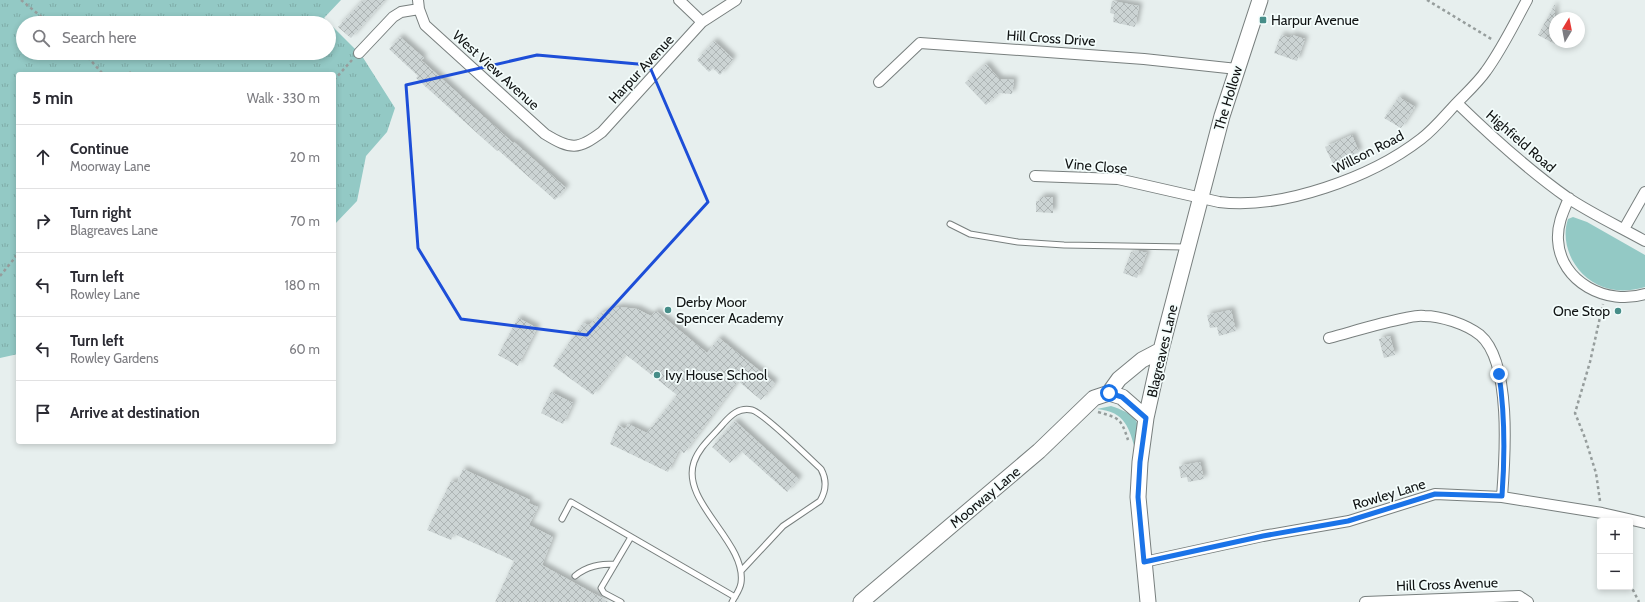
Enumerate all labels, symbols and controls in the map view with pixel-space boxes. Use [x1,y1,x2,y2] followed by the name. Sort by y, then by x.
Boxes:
[1271,11,1359,29] place label: Harpur Avenue
[1549,12,1585,48] north arrow
[1258,15,1268,25] marker: Harpur Avenue
[16,16,336,60] search box
[449,26,543,114] street label: West View Avenue
[1006,26,1096,50] street label: Hill Cross Drive
[30,27,52,49] icon: search
[62,29,137,47] text: Search here
[604,31,678,107] street label: Harpur Avenue
[1210,63,1246,133] street label: The Hollow
[32,88,73,108] text: 5 min
[247,90,320,106] text: Walk · 330 m
[1482,106,1560,176] street label: Highfield Road
[1329,126,1407,178] street label: Willson Road
[70,140,129,158] text: Continue
[32,146,54,168] icon: ahead
[290,149,320,165] text: 20 m
[1064,154,1128,178] street label: Vine Close
[70,158,150,174] text: Moorway Lane
[70,204,131,222] text: Turn right
[32,210,54,232] icon: right
[290,213,320,229] text: 70 m
[70,222,158,238] text: Blagreaves Lane
[70,268,124,286] text: Turn left
[32,274,54,296] icon: left
[284,277,320,293] text: 180 m
[70,286,140,302] text: Rowley Lane
[676,293,784,327] place label: Derby Moor Spencer Academy
[1553,302,1610,320] place label: One Stop
[1143,303,1181,399] street label: Blagreaves Lane
[663,305,673,315] marker: Derby Moor Spencer Academy
[1613,306,1623,316] marker: One Stop
[70,332,124,350] text: Turn left
[32,338,54,360] icon: left
[289,341,320,357] text: 60 m
[70,350,159,366] text: Rowley Gardens
[1490,365,1508,383] route end
[665,366,768,384] place label: Ivy House School
[652,370,662,380] marker: Ivy House School
[1100,384,1118,402] route start
[32,402,54,424] icon: arrive
[70,404,200,422] text: Arrive at destination
[946,462,1024,532] street label: Moorway Lane
[1350,474,1428,514] street label: Rowley Lane
[1597,518,1633,590] map controls
[1597,518,1633,554] button: +
[1597,554,1633,590] button: −
[1396,573,1498,595] street label: Hill Cross Avenue

